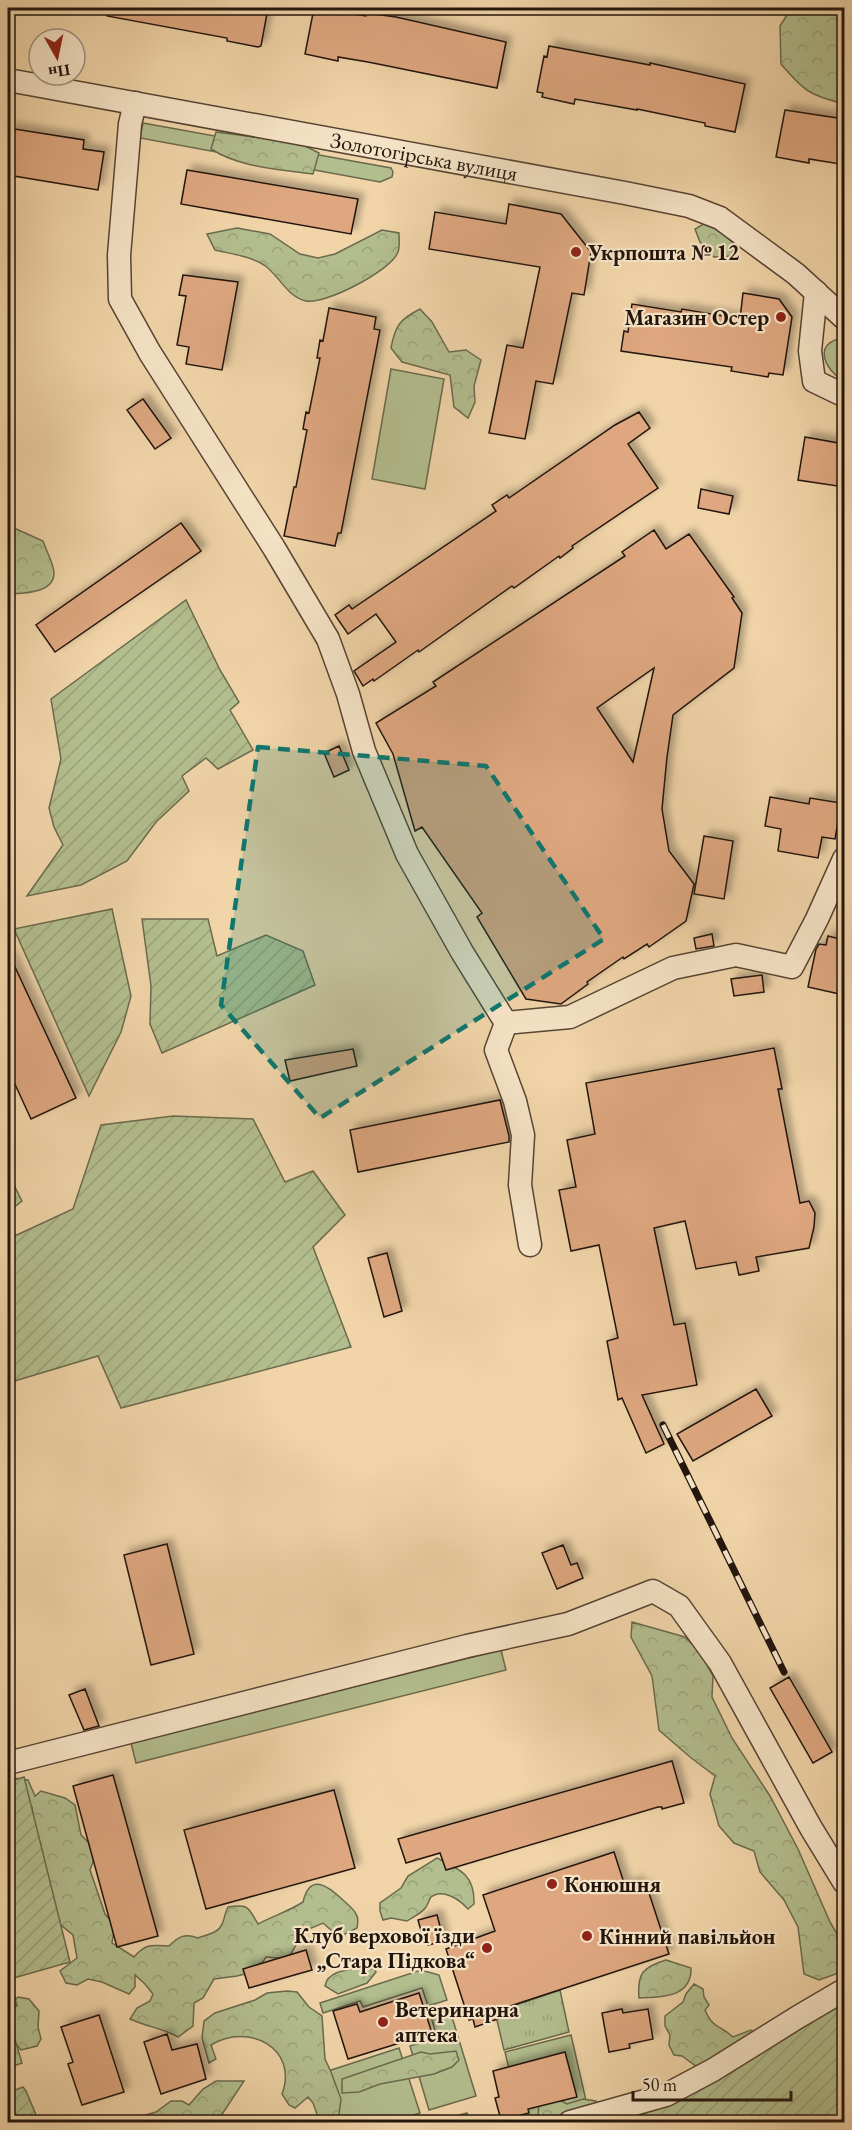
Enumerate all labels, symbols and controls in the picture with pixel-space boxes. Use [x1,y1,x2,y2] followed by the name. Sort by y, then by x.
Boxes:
[27,27,87,87] north arrow
[47,59,72,83] text: Пн
[328,125,520,188] street label: Золотогірська вулиця
[587,238,740,267] place label: Укрпошта № 12
[569,245,583,259] marker: Укрпошта № 12
[624,303,769,332] place label: Магазин Остер
[774,310,788,324] marker: Магазин Остер
[564,1870,661,1899] place label: Конюшня
[545,1877,559,1891] marker: Конюшня
[294,1921,475,1975] place label: Клуб верхової їзди „Стара Підкова“
[599,1922,776,1951] place label: Кінний павільйон
[580,1929,594,1943] marker: Кінний павільйон
[480,1941,494,1955] marker: Клуб верхової їзди „Стара Підкова“
[395,1995,519,2049] place label: Ветеринарна аптека
[376,2015,390,2029] marker: Ветеринарна аптека
[633,2064,790,2102] scale bar
[642,2073,677,2096] text: 50 m

